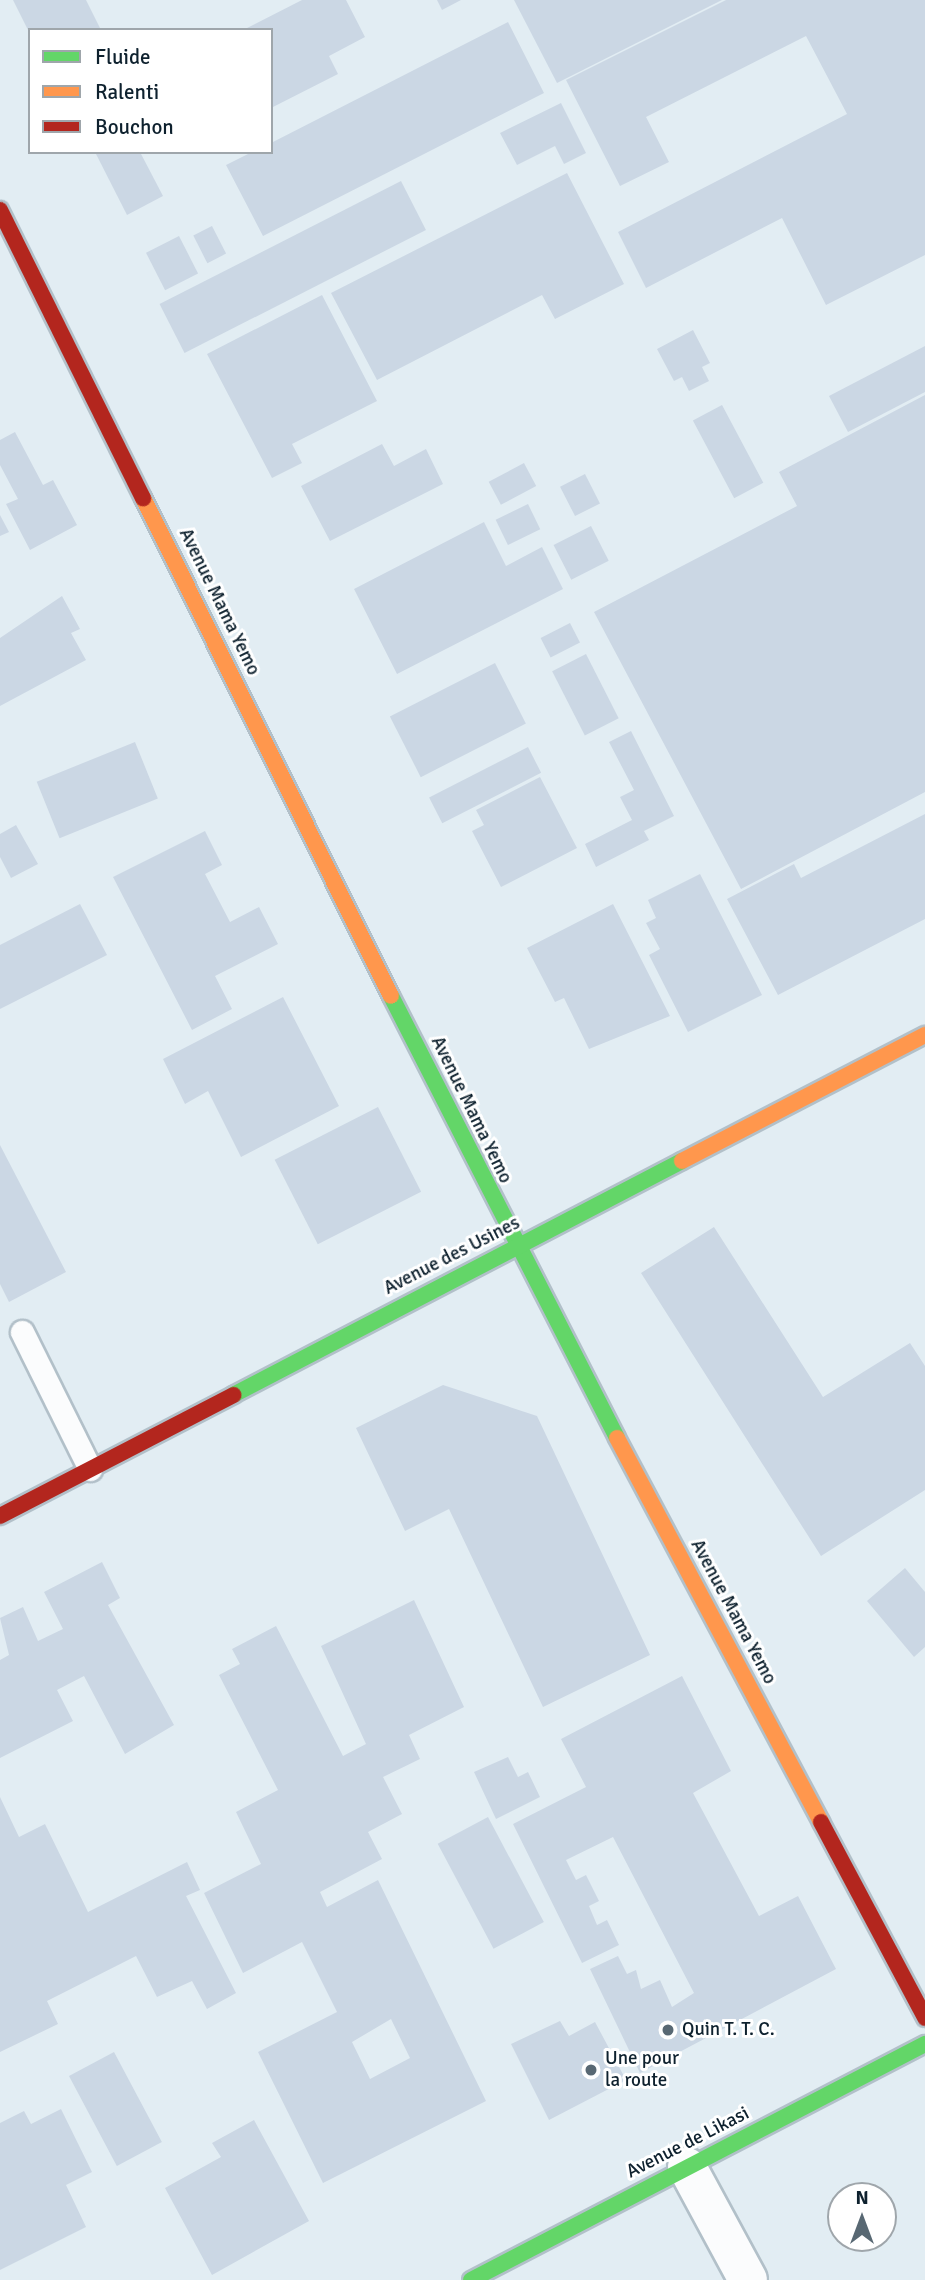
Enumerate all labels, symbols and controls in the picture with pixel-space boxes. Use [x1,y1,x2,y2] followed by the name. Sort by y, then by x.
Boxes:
[28,28,273,154] legend
[95,44,151,70] text: Fluide
[95,79,159,105] text: Ralenti
[95,114,174,140] text: Bouchon
[174,525,264,679] street label: Avenue Mama Yemo
[426,1033,516,1187] street label: Avenue Mama Yemo
[380,1212,524,1300] street label: Avenue des Usines
[685,1536,781,1688] street label: Avenue Mama Yemo
[682,2019,775,2041] place label: Quin T. T. C.
[660,2022,676,2038] marker: Quin T. T. C.
[605,2048,679,2092] place label: Une pour la route
[583,2062,599,2078] marker: Une pour la route
[623,2102,753,2184] street label: Avenue de Likasi
[827,2182,897,2252] north arrow
[855,2186,869,2210] text: N

